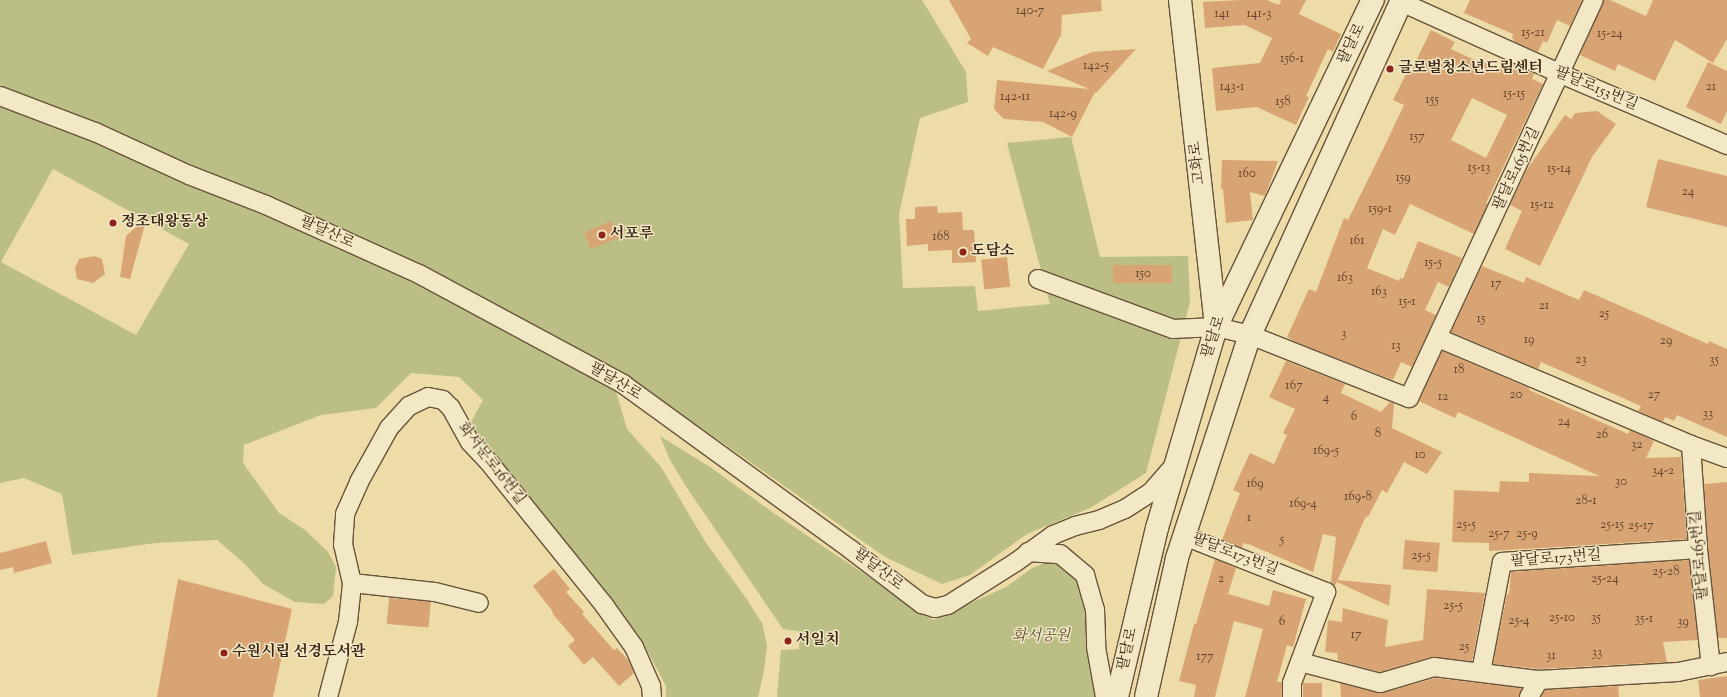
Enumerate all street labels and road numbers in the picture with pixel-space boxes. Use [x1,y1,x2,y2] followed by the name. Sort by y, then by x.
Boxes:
[1334,21,1370,67] street label: 팔달로
[1552,63,1640,115] street label: 팔달로153번길
[1490,124,1544,214] street label: 팔달로165번길
[1187,140,1209,186] street label: 고화로
[297,213,357,253] street label: 팔달산로
[1198,314,1230,360] street label: 팔달로
[586,359,644,405] street label: 팔달산로
[453,419,529,509] street label: 화서문로16번길
[1687,509,1713,601] street label: 팔달로165번길
[1189,530,1281,580] street label: 팔달로173번길
[850,545,906,595] street label: 팔달산로
[1510,547,1602,571] street label: 팔달로173번길
[1114,626,1142,672] street label: 팔달로

